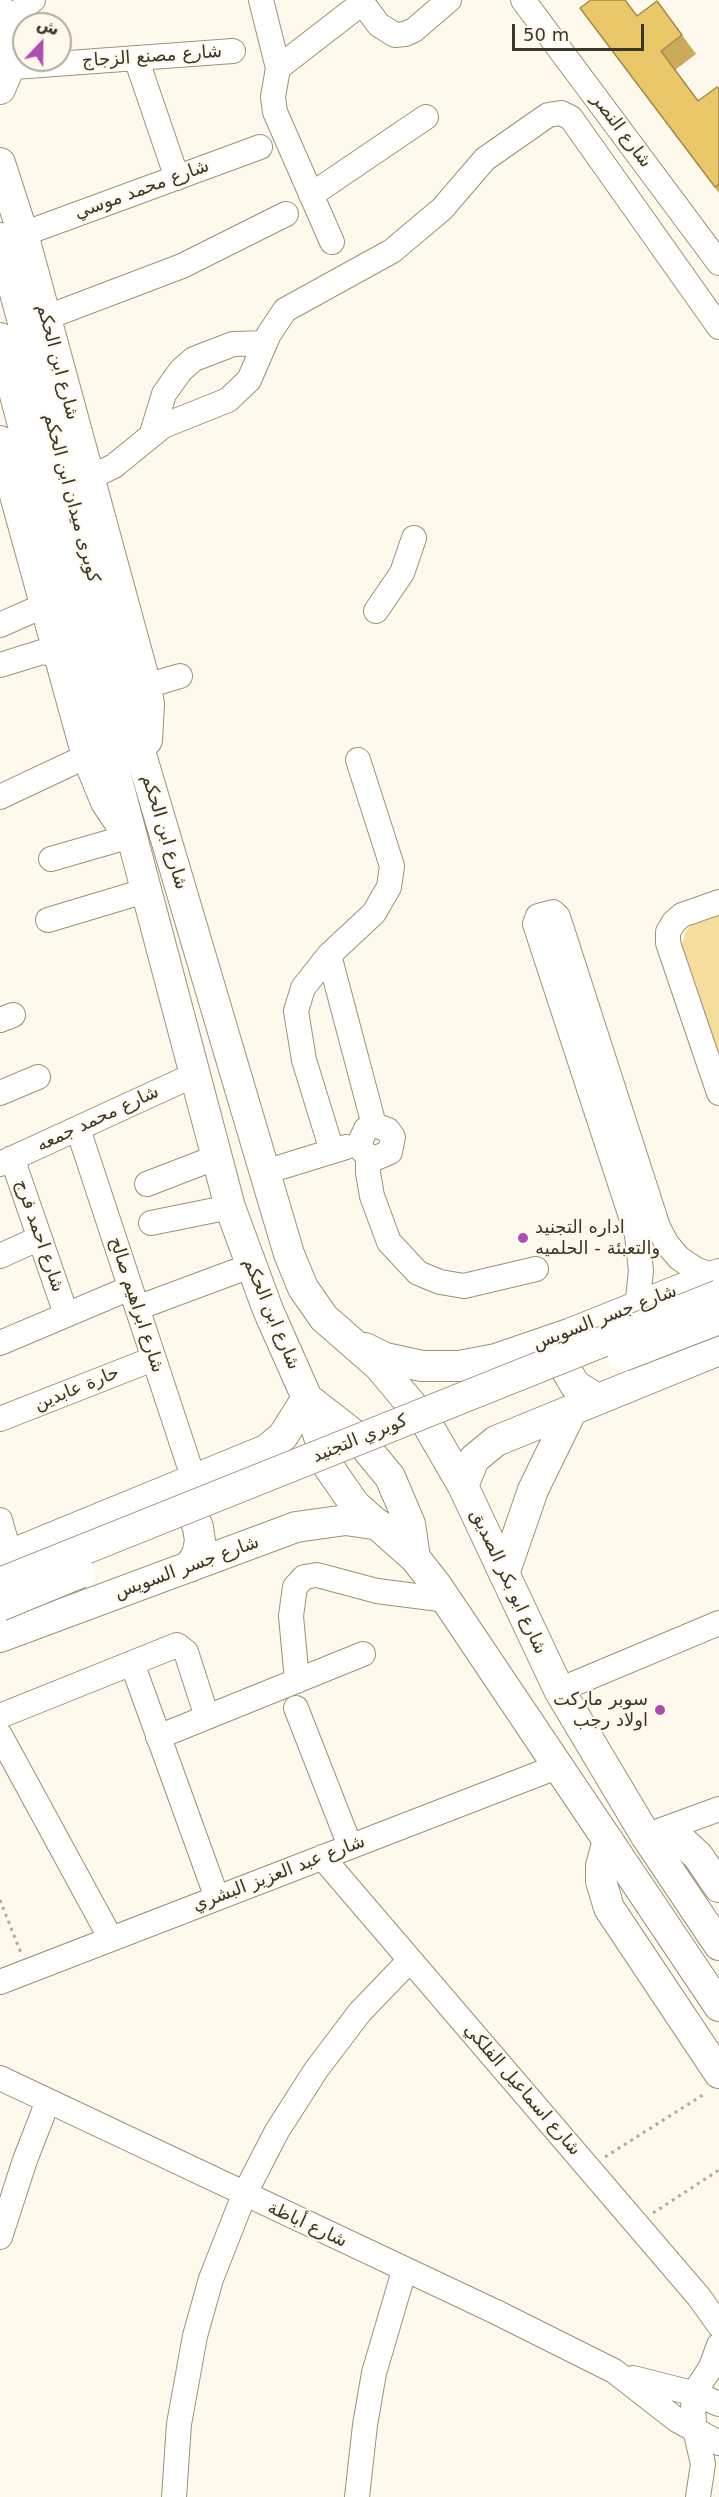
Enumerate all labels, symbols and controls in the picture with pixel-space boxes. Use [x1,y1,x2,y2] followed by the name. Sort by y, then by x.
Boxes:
[12,12,72,72] north arrow
[515,12,647,50] scale bar
[34,14,62,40] text: ش
[523,24,569,45] text: 50 m
[81,41,223,73] street label: شارع مصنع الزجاج
[586,90,656,172] street label: شارع النصر
[72,156,212,224] street label: شارع محمد موسي
[31,302,83,422] street label: شارع ابن الحكم
[38,411,104,585] street label: كوبرى ميدان ابن الحكم
[136,772,192,892] street label: شارع ابن الحكم
[33,1081,163,1157] street label: شارع محمد جمعه
[10,1177,68,1295] street label: شارع احمد فرج
[535,1217,660,1260] place label: اداره التجنيد والتعبئة - الحلميه
[516,1231,530,1245] marker: اداره التجنيد والتعبئة - الحلميه
[104,1235,168,1375] street label: شارع ابراهيم صالح
[238,1255,304,1373] street label: شارع ابن الحكم
[530,1281,680,1355] street label: شارع جسر السويس
[31,1362,123,1416] street label: حارة عابدين
[309,1410,411,1468] street label: كوبري التجنيد
[465,1506,551,1658] street label: شارع ابو بكر الصديق
[112,1532,262,1604] street label: شارع جسر السويس
[553,1689,648,1732] place label: سوبر ماركت اولاد رجب
[653,1703,667,1717] marker: سوبر ماركت اولاد رجب
[190,1831,368,1917] street label: شارع عبد العزيز البشري
[459,2020,585,2160] street label: شارع اسماعيل الفلكي
[264,2197,350,2253] street label: شارع أباظة

